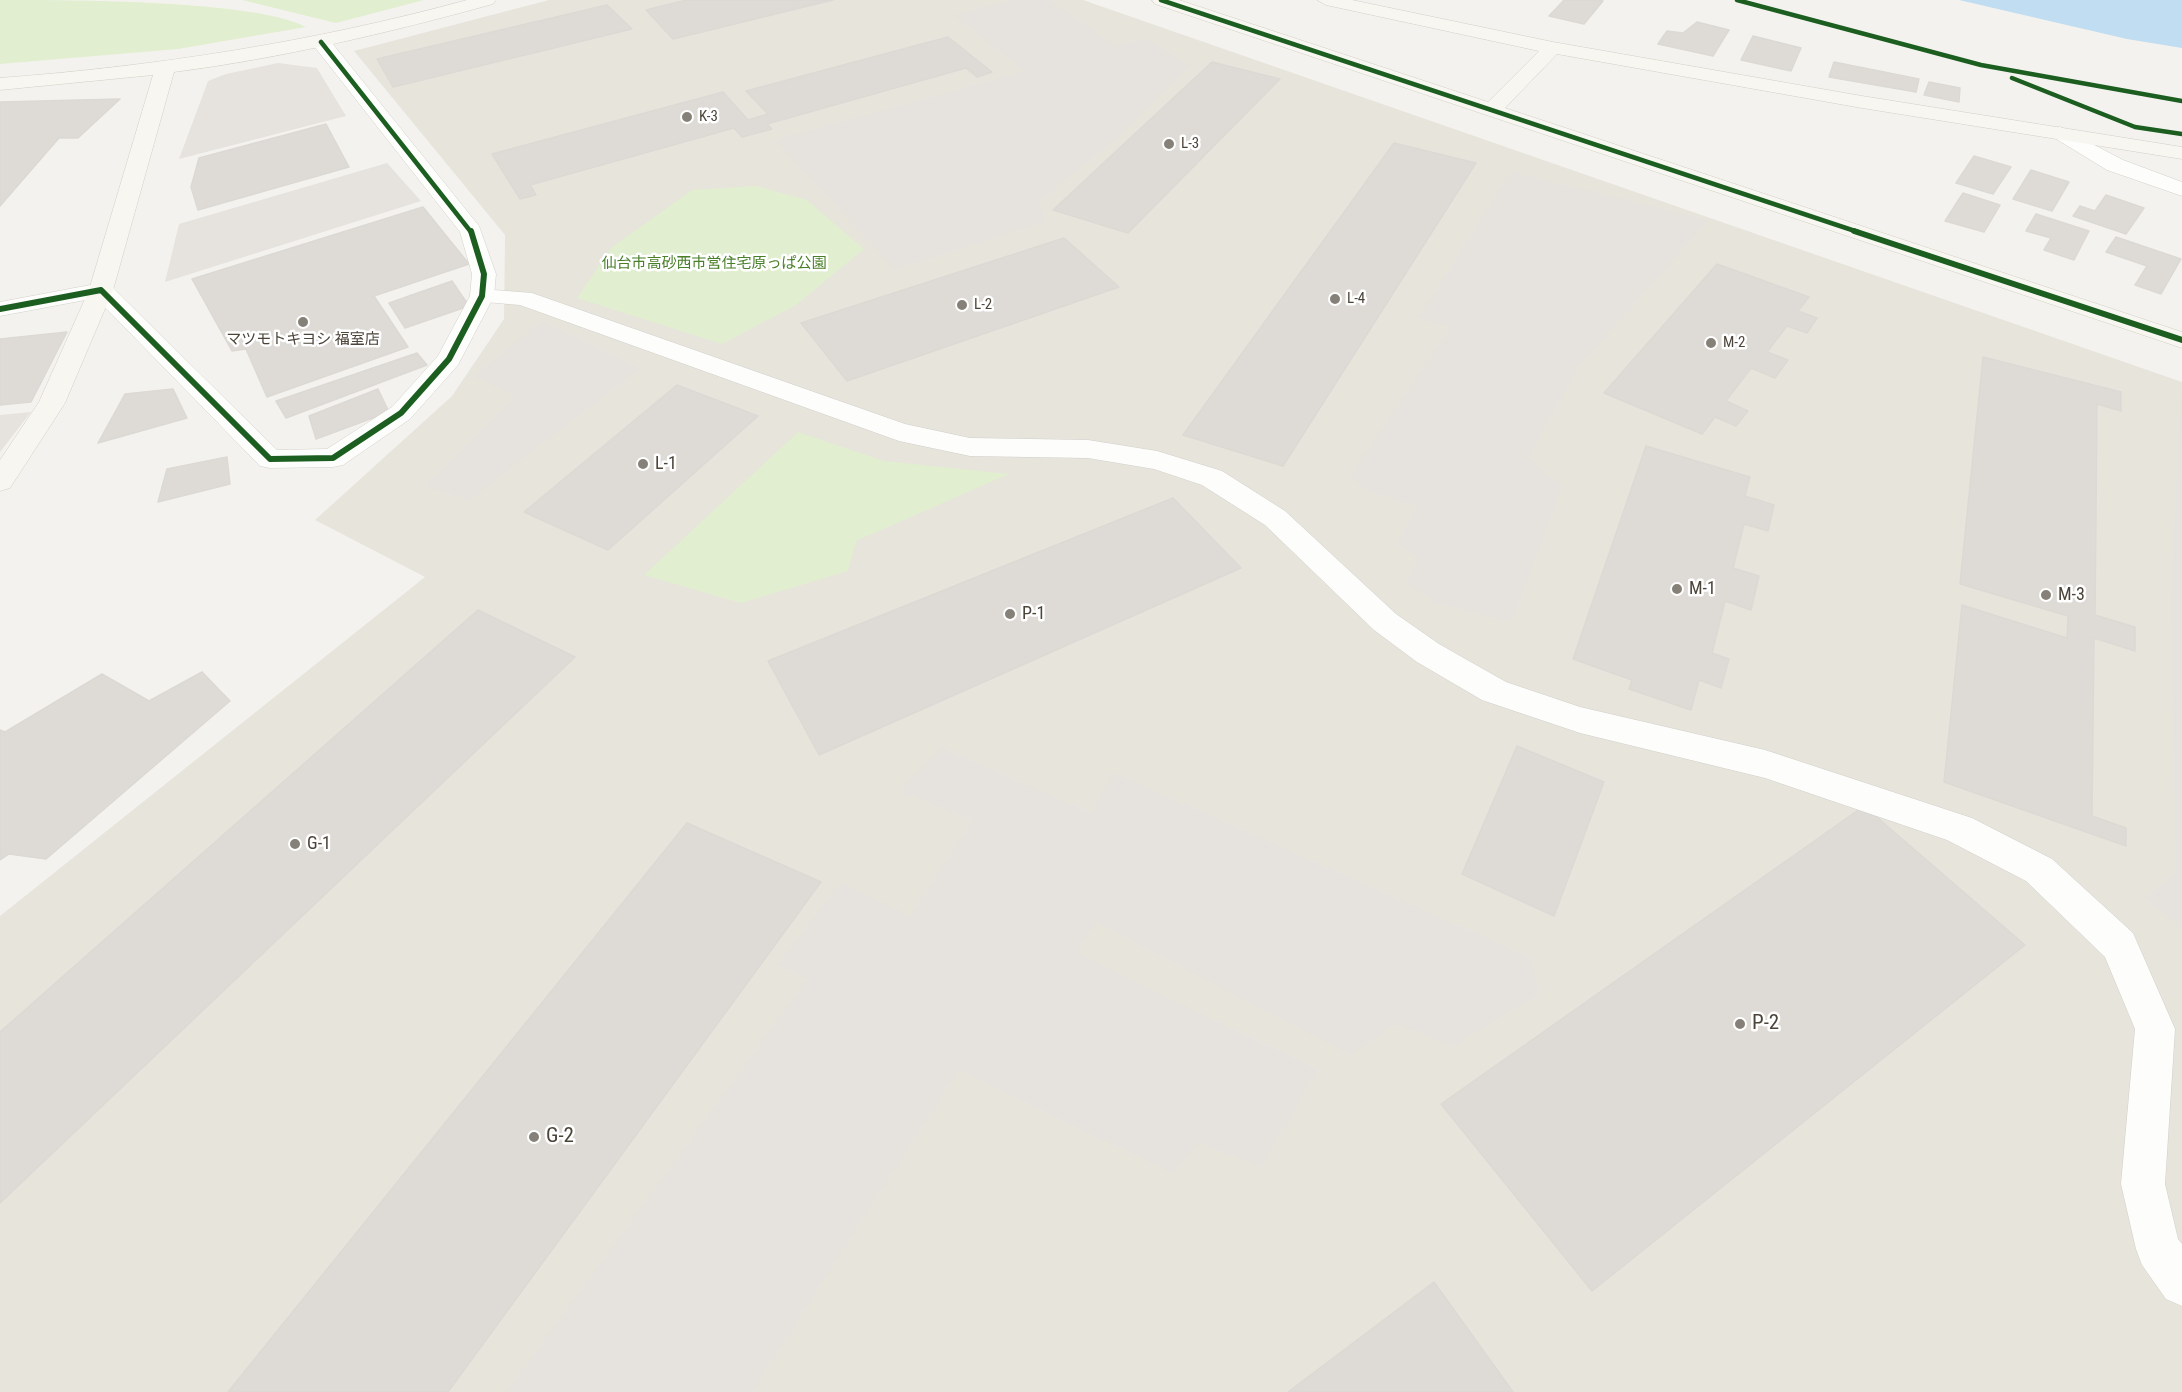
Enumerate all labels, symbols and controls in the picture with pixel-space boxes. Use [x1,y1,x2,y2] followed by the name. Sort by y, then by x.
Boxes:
[699,108,718,126] place label: K-3
[680,110,694,124] marker: K-3
[1181,135,1199,153] place label: L-3
[1162,137,1176,151] marker: L-3
[602,255,826,273] park label: 仙台市高砂西市営住宅原っぱ公園
[1347,290,1365,308] place label: L-4
[1328,292,1342,306] marker: L-4
[974,296,992,314] place label: L-2
[955,298,969,312] marker: L-2
[296,315,310,329] marker: マツモトキヨシ 福室店
[226,331,380,349] place label: マツモトキヨシ 福室店
[1723,334,1745,352] place label: M-2
[1704,336,1718,350] marker: M-2
[655,453,677,475] place label: L-1
[636,457,650,471] marker: L-1
[1689,578,1716,600] place label: M-1
[1670,582,1684,596] marker: M-1
[2058,584,2085,606] place label: M-3
[2039,588,2053,602] marker: M-3
[1022,603,1045,625] place label: P-1
[1003,607,1017,621] marker: P-1
[307,833,331,855] place label: G-1
[288,837,302,851] marker: G-1
[1752,1011,1779,1037] place label: P-2
[1733,1017,1747,1031] marker: P-2
[546,1124,574,1150] place label: G-2
[527,1130,541,1144] marker: G-2

